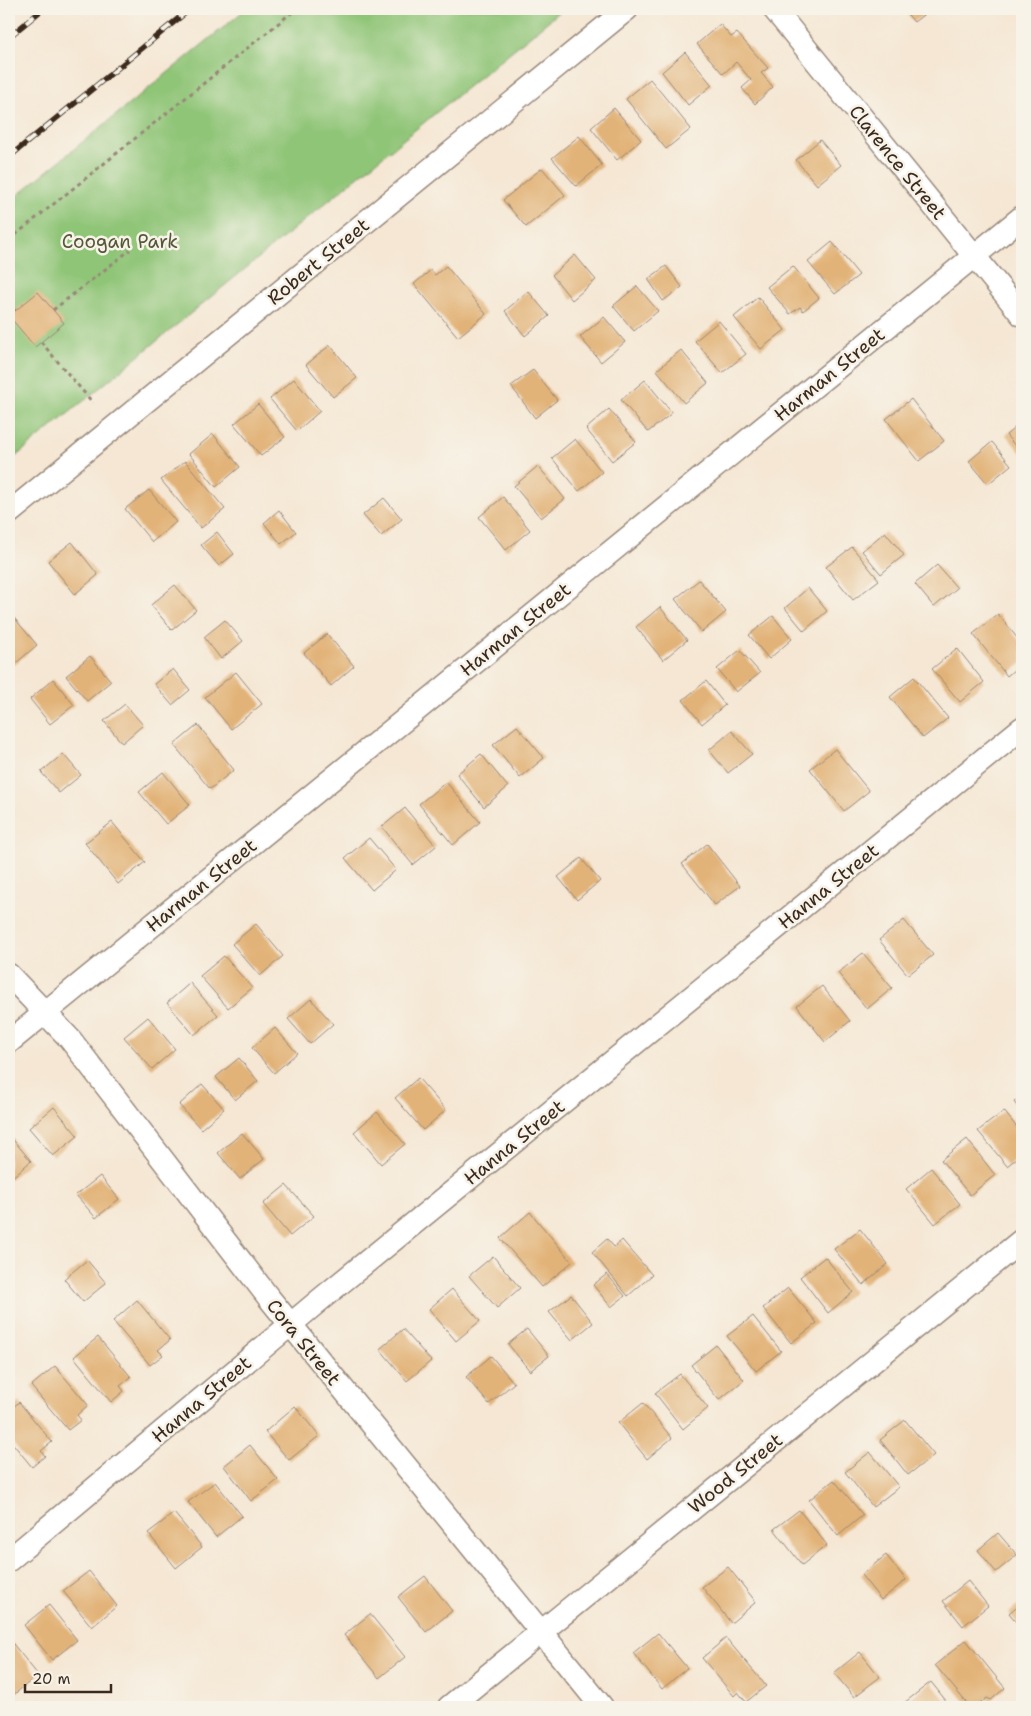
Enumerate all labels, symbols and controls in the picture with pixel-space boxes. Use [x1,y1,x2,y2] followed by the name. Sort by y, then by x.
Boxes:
[843,100,952,225] street label: Clarence Street
[262,212,375,310] street label: Robert Street
[62,229,178,254] park label: Coogan Park
[769,322,890,427] street label: Harman Street
[455,577,576,682] street label: Harman Street
[141,833,262,938] street label: Harman Street
[773,838,884,935] street label: Hanna Street
[459,1094,570,1191] street label: Hanna Street
[261,1294,346,1391] street label: Cora Street
[146,1350,256,1448] street label: Hanna Street
[683,1428,788,1519] street label: Wood Street
[25,1661,111,1693] scale bar
[32,1669,71,1689] text: 20 m

